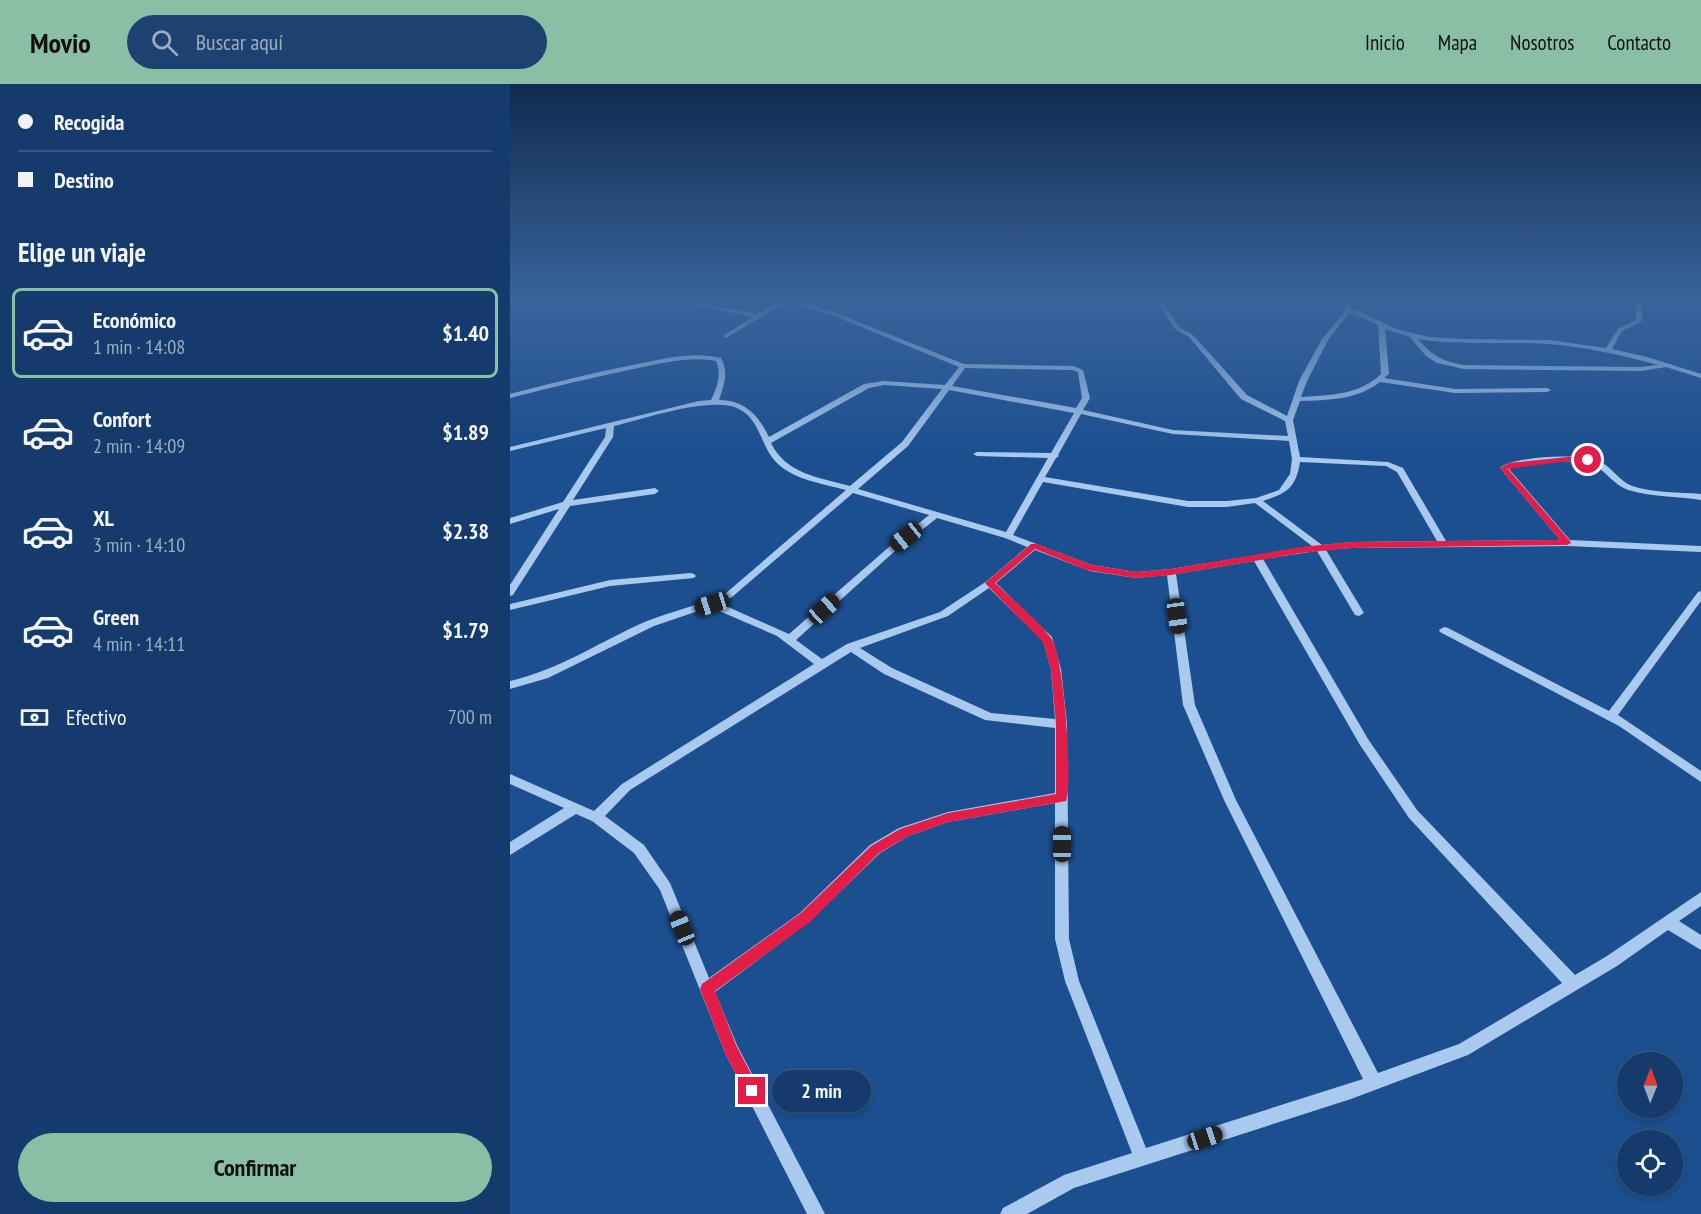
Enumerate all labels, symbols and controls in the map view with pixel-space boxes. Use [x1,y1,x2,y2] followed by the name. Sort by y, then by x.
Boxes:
[127,15,547,69] search box
[30,24,91,61] text: Movio
[148,26,181,59] icon: search
[196,28,283,56] text: Buscar aquí
[1365,29,1405,56] text: Inicio
[1438,29,1477,56] text: Mapa
[1510,29,1574,56] text: Nosotros
[1607,29,1671,56] text: Contacto
[54,108,124,136] text: Recogida
[54,166,114,194] text: Destino
[18,235,146,269] text: Elige un viaje
[21,306,75,360] icon: car
[93,306,176,334] text: Económico
[442,319,489,347] text: $1.40
[93,334,185,360] text: 1 min · 14:08
[21,405,75,459] icon: car
[93,405,151,433] text: Confort
[442,418,489,446] text: $1.89
[93,433,185,459] text: 2 min · 14:09
[1574,446,1601,473] route start
[21,504,75,558] icon: car
[93,504,114,532] text: XL
[442,517,489,545] text: $2.38
[886,519,926,555] car
[93,532,185,558] text: 3 min · 14:10
[692,590,732,618] car
[805,590,843,628] car
[1166,597,1188,635] car
[21,603,75,657] icon: car
[93,603,139,631] text: Green
[442,616,489,644] text: $1.79
[93,631,185,657] text: 4 min · 14:11
[18,701,51,734] icon: cash
[66,703,127,731] text: Efectivo
[448,704,492,730] text: 700 m
[1053,826,1071,862] car
[667,908,697,948] car
[1617,1052,1683,1118] north arrow
[1617,1052,1683,1196] map controls
[773,1070,872,1112] callout: 2 min
[738,1077,765,1104] route end
[801,1078,842,1104] text: 2 min
[1185,1124,1225,1152] car
[1617,1130,1683,1196] button: locate
[18,1133,492,1202] button: Confirmar

